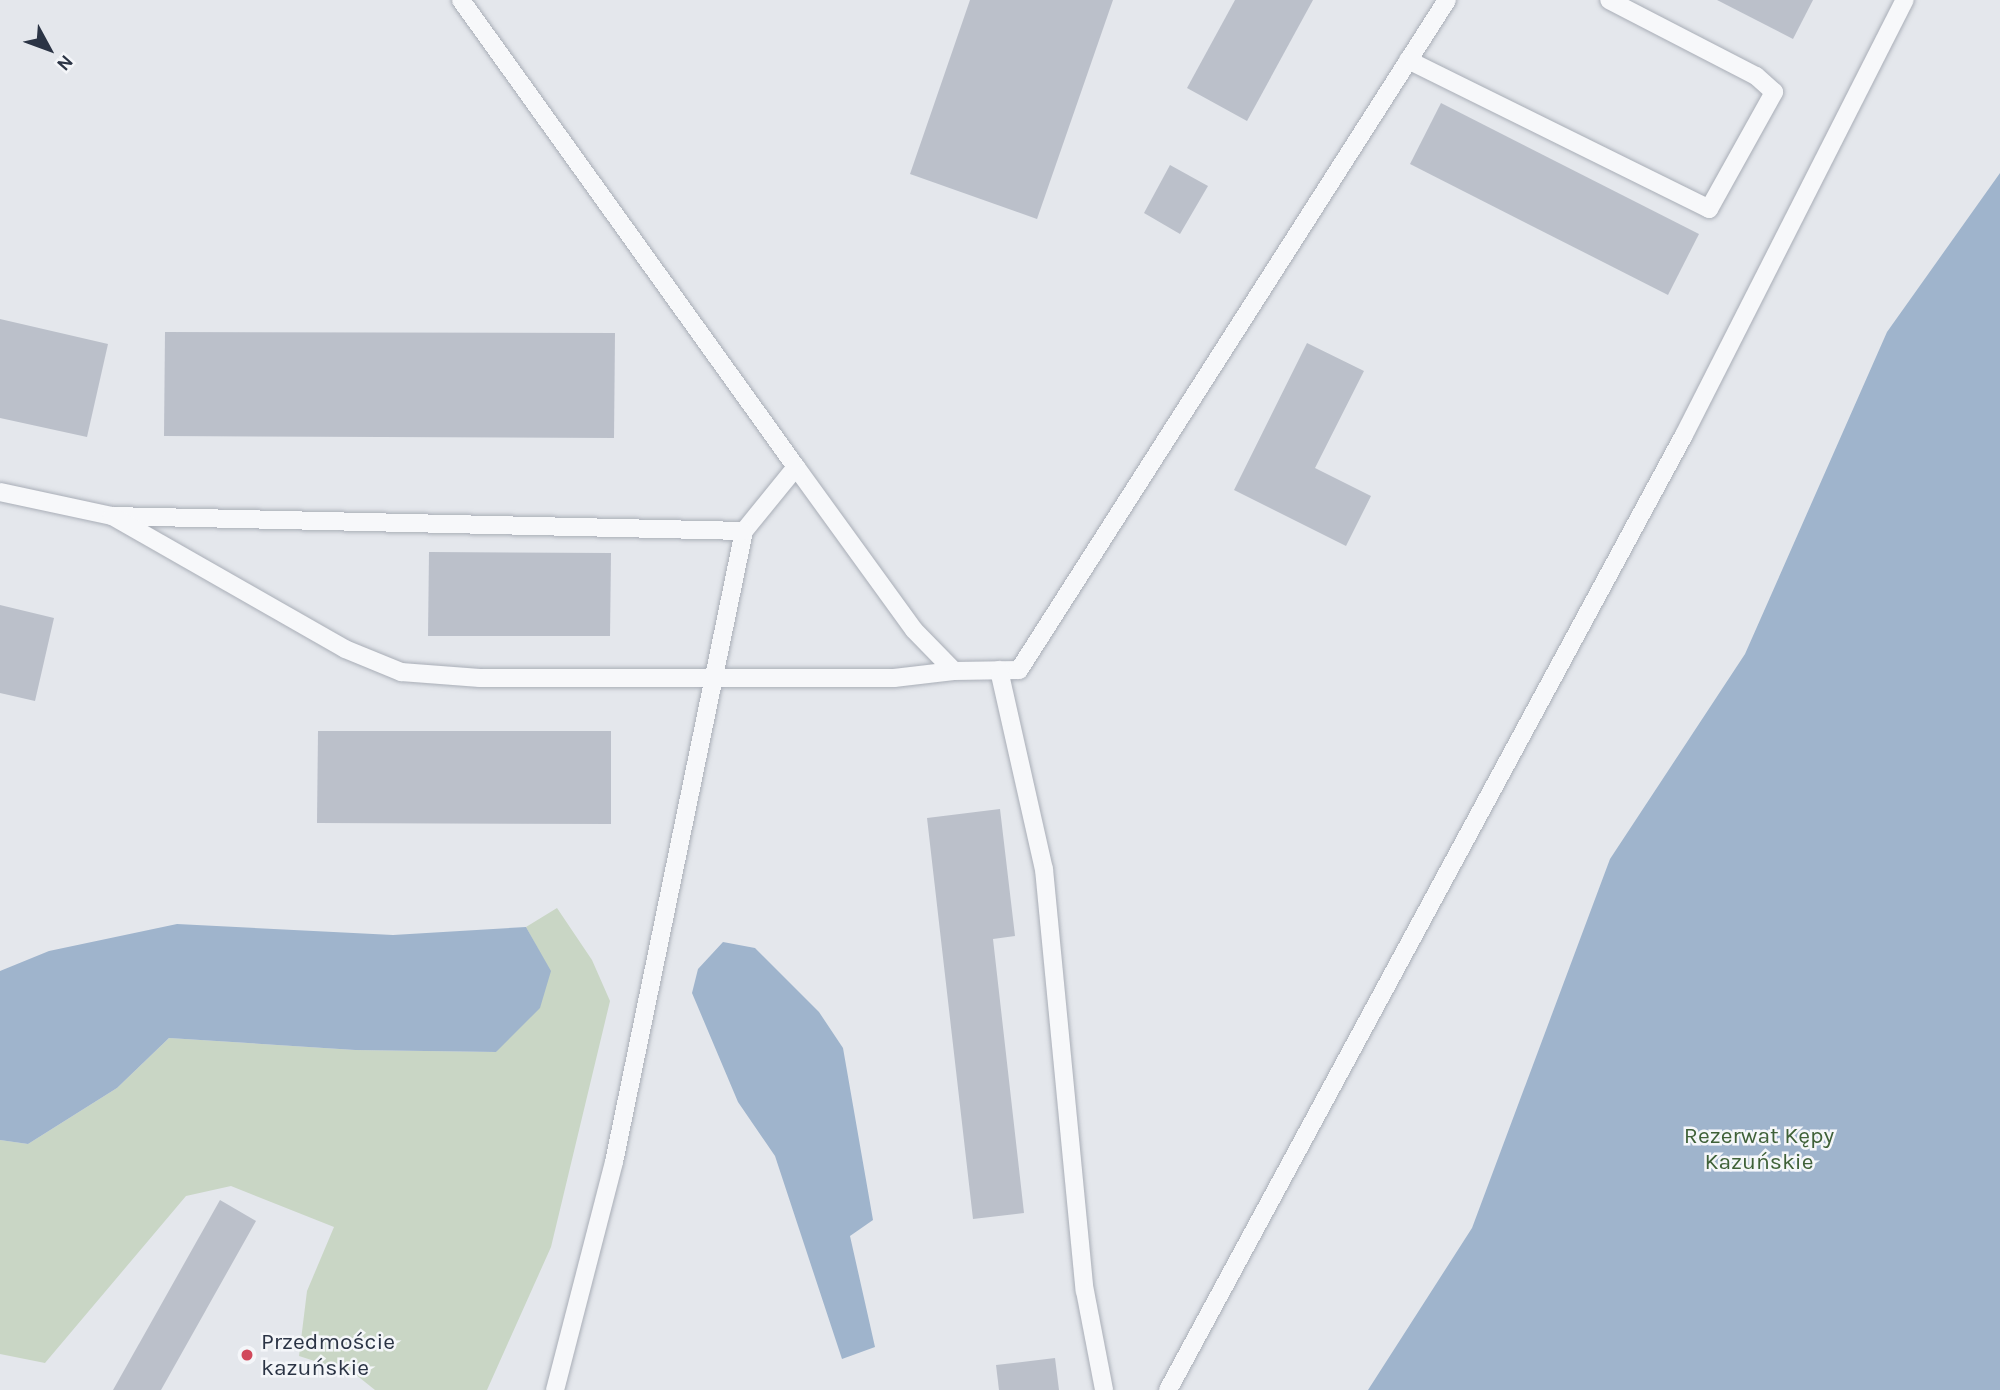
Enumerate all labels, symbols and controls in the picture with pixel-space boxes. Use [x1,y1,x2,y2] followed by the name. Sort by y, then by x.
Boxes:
[14,14,84,84] north arrow
[52,50,78,75] text: N
[1684,1122,1834,1176] park label: Rezerwat Kępy Kazuńskie
[261,1328,395,1382] place label: Przedmoście kazuńskie
[239,1347,255,1363] marker: Przedmoście kazuńskie

